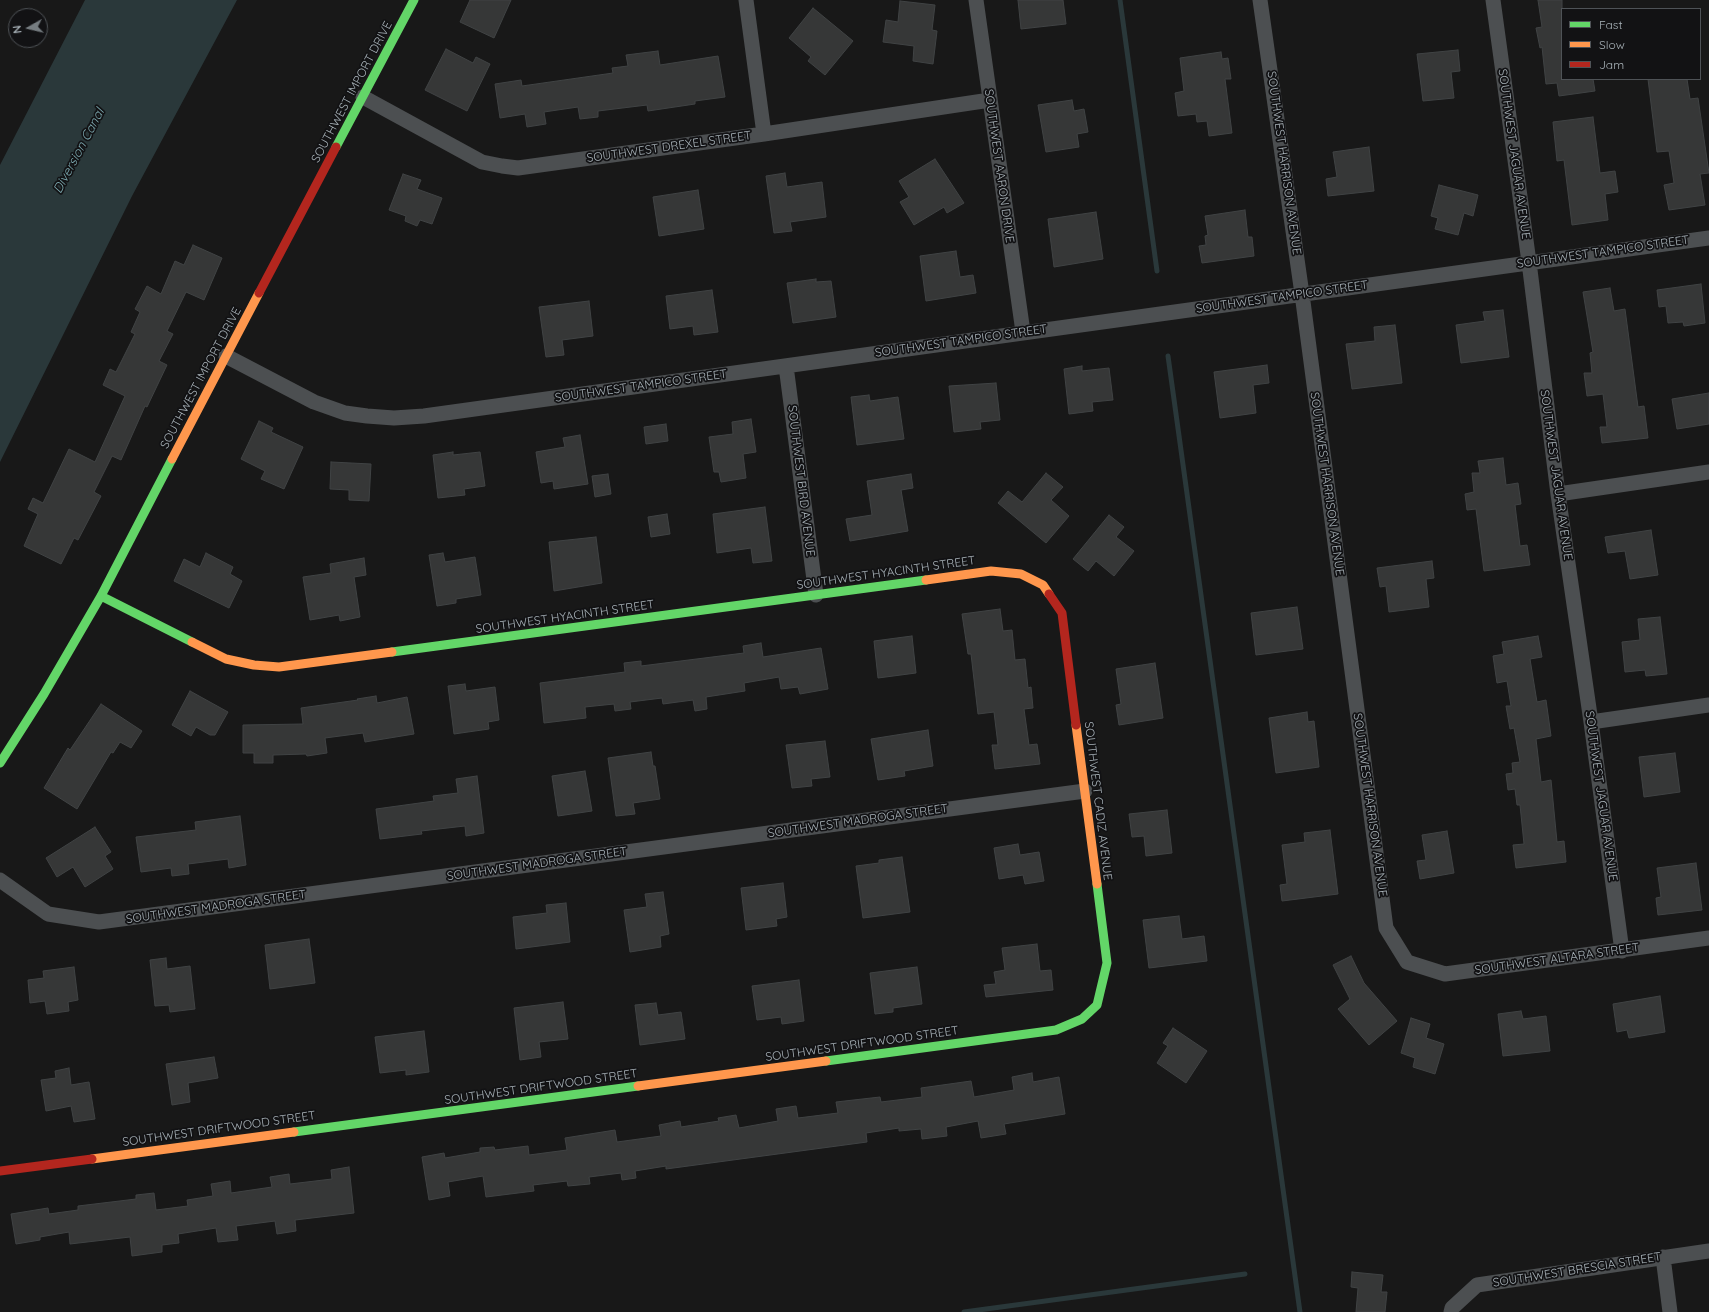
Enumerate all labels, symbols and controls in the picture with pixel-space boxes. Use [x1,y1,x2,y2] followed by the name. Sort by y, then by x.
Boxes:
[8,8,48,48] north arrow
[1561,8,1701,80] legend
[1599,17,1623,32] text: Fast
[309,19,395,165] street label: SOUTHWEST IMPORT DRIVE
[10,25,25,35] text: N
[1599,37,1625,52] text: Slow
[1599,57,1624,72] text: Jam
[1495,68,1533,240] street label: SOUTHWEST JAGUAR AVENUE
[1264,70,1304,256] street label: SOUTHWEST HARRISON AVENUE
[981,88,1017,244] street label: SOUTHWEST AARON DRIVE
[50,106,108,196] water label: Diversion Canal
[586,128,752,166] street label: SOUTHWEST DREXEL STREET
[1516,233,1690,271] street label: SOUTHWEST TAMPICO STREET
[1195,278,1369,316] street label: SOUTHWEST TAMPICO STREET
[158,305,244,451] street label: SOUTHWEST IMPORT DRIVE
[874,322,1048,360] street label: SOUTHWEST TAMPICO STREET
[554,367,728,405] street label: SOUTHWEST TAMPICO STREET
[1537,389,1575,561] street label: SOUTHWEST JAGUAR AVENUE
[1307,391,1347,577] street label: SOUTHWEST HARRISON AVENUE
[785,405,817,557] street label: SOUTHWEST BIRD AVENUE
[796,553,976,593] street label: SOUTHWEST HYACINTH STREET
[475,597,655,637] street label: SOUTHWEST HYACINTH STREET
[1582,710,1620,882] street label: SOUTHWEST JAGUAR AVENUE
[1350,712,1390,898] street label: SOUTHWEST HARRISON AVENUE
[1081,721,1115,881] street label: SOUTHWEST CADIZ AVENUE
[767,801,949,841] street label: SOUTHWEST MADROGA STREET
[446,844,628,884] street label: SOUTHWEST MADROGA STREET
[125,887,307,927] street label: SOUTHWEST MADROGA STREET
[1474,940,1640,978] street label: SOUTHWEST ALTARA STREET
[765,1023,959,1065] street label: SOUTHWEST DRIFTWOOD STREET
[444,1066,638,1108] street label: SOUTHWEST DRIFTWOOD STREET
[122,1108,316,1150] street label: SOUTHWEST DRIFTWOOD STREET
[1492,1250,1662,1290] street label: SOUTHWEST BRESCIA STREET

